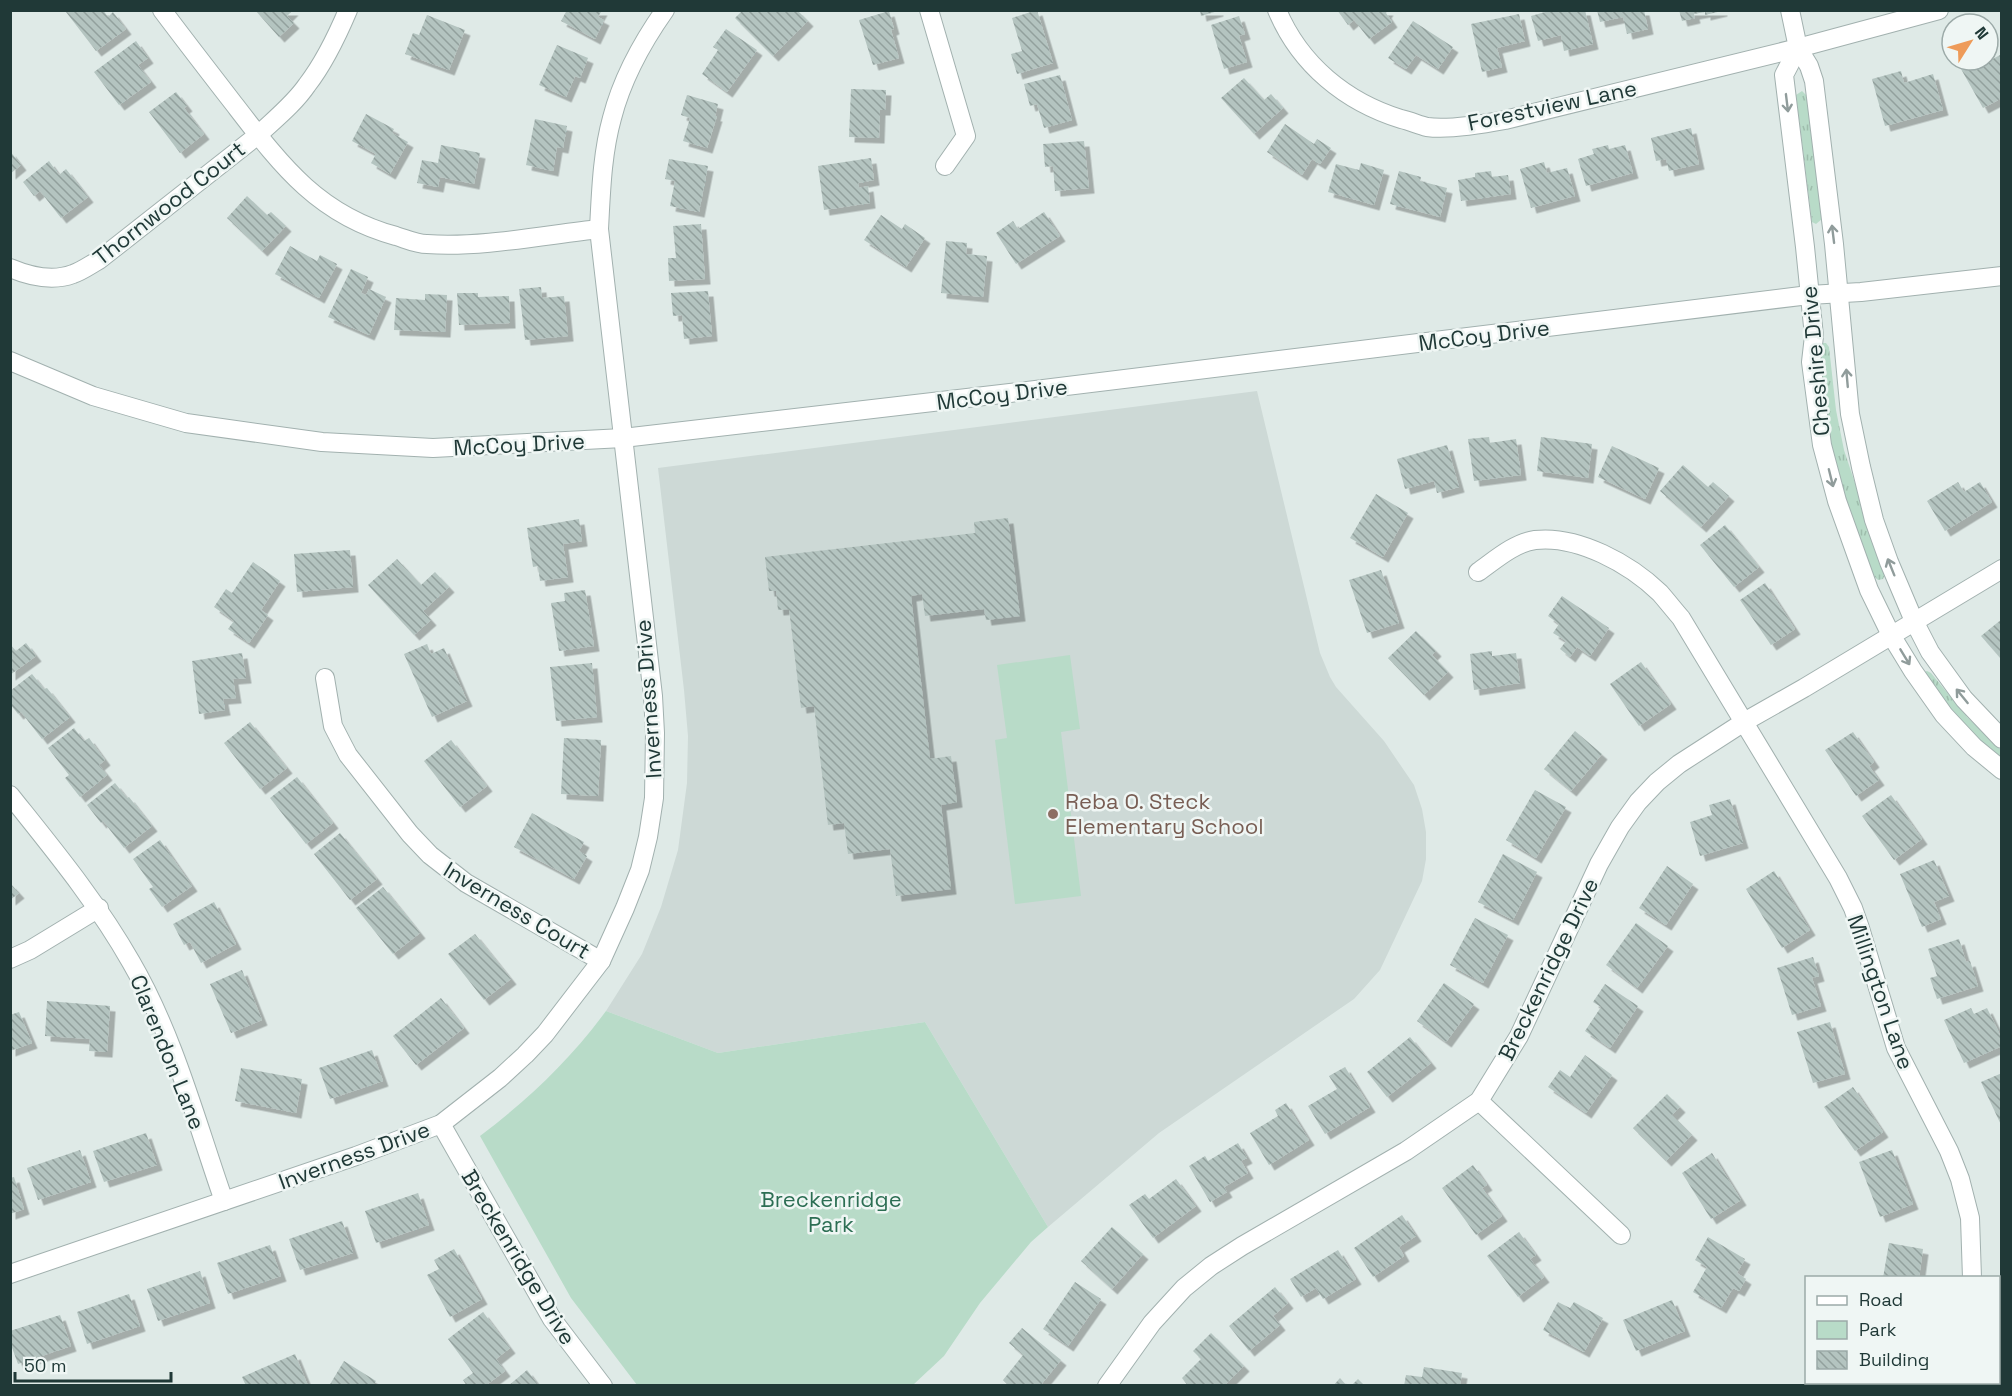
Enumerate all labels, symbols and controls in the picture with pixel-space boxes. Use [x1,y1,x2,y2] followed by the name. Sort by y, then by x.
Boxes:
[1940,12,2000,72] north arrow
[1970,23,1993,44] text: N
[1465,73,1639,137] street label: Forestview Lane
[1782,93,1793,113] one-way arrow
[87,135,251,271] street label: Thornwood Court
[1828,225,1839,245] one-way arrow
[1794,285,1836,437] street label: Cheshire Drive
[1417,313,1551,357] street label: McCoy Drive
[1841,369,1852,388] one-way arrow
[935,372,1069,416] street label: McCoy Drive
[452,427,586,461] street label: McCoy Drive
[1825,468,1837,487] one-way arrow
[1885,558,1896,577] one-way arrow
[628,619,668,779] street label: Inverness Drive
[1899,648,1911,665] one-way arrow
[1955,688,1968,704] one-way arrow
[1065,787,1264,840] place label: Reba O. Steck Elementary School
[1046,807,1060,821] marker: Reba O. Steck Elementary School
[439,855,595,965] street label: Inverness Court
[1492,873,1604,1065] street label: Breckenridge Drive
[1841,911,1921,1073] street label: Millington Lane
[124,970,212,1134] street label: Clarendon Lane
[274,1115,434,1195] street label: Inverness Drive
[456,1164,582,1350] street label: Breckenridge Drive
[760,1185,902,1238] park label: Breckenridge Park
[1805,1276,2000,1384] legend
[1859,1288,1903,1311] text: Road
[1859,1318,1897,1341] text: Park
[15,1345,171,1383] scale bar
[1859,1348,1929,1371] text: Building
[24,1354,66,1377] text: 50 m

